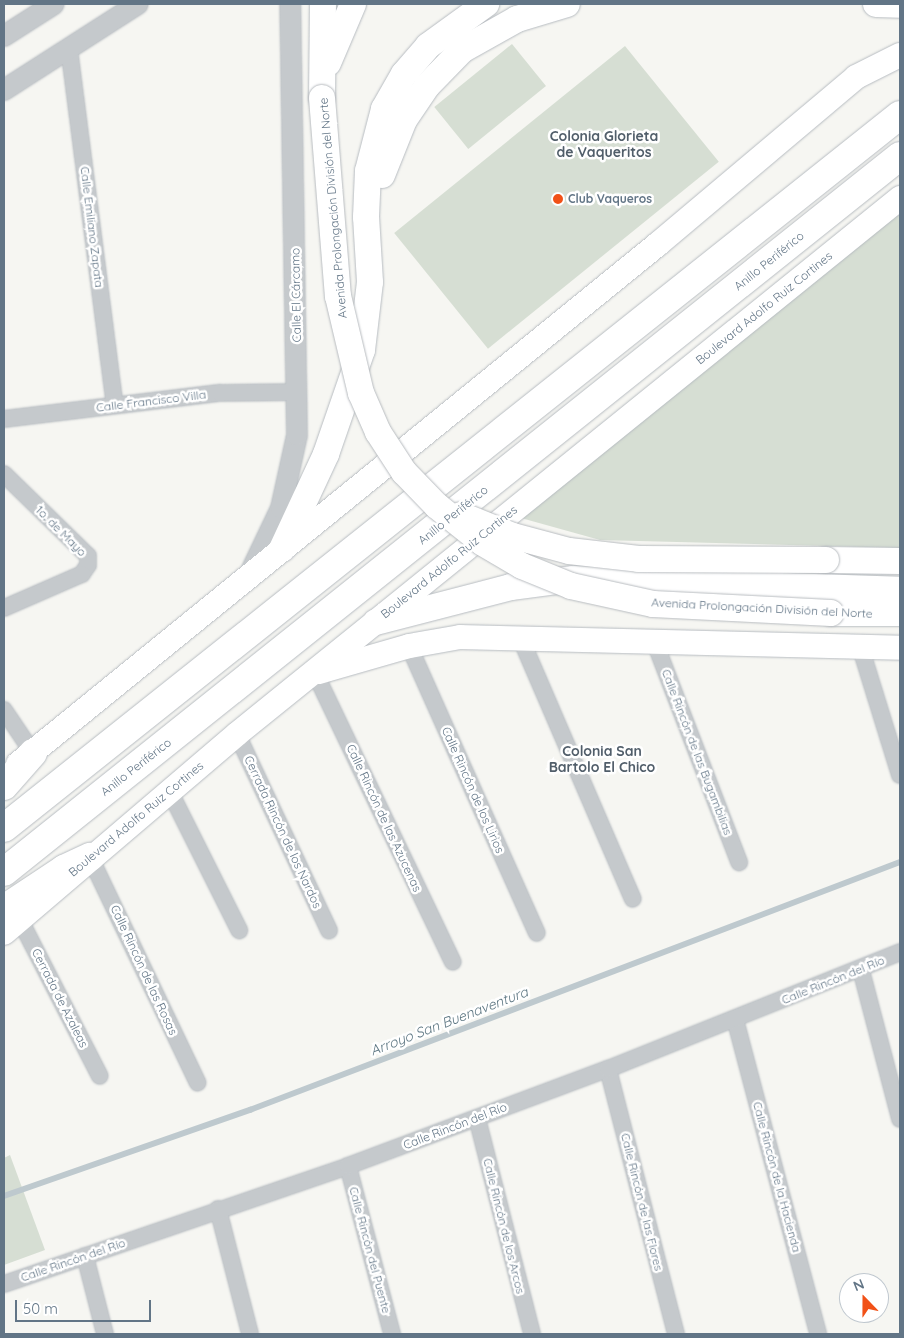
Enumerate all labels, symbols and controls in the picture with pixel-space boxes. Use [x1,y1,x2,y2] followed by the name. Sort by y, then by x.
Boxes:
[316,97,350,319] street label: Avenida Prolongación División del Norte
[550,128,658,160] district label: Colonia Glorieta de Vaqueritos
[77,166,107,288] street label: Calle Emiliano Zapata
[568,192,652,206] place label: Club Vaqueros
[552,193,564,205] marker: Club Vaqueros
[731,229,807,293] street label: Anillo Periférico
[288,248,304,342] street label: Calle El Cárcamo
[693,249,835,367] street label: Boulevard Adolfo Ruiz Cortines
[95,387,207,415] street label: Calle Francisco Villa
[415,483,491,547] street label: Anillo Periférico
[33,503,89,559] street label: 1o. de Mayo
[378,503,520,621] street label: Boulevard Adolfo Ruiz Cortines
[651,595,873,621] street label: Avenida Prolongación División del Norte
[659,667,735,837] street label: Calle Rincón de las Bugambilias
[439,725,507,855] street label: Calle Rincón de los Lirios
[98,735,174,799] street label: Anillo Periférico
[343,742,425,894] street label: Calle Rincón de las Azucenas
[549,743,655,776] district label: Colonia San Bartolo El Chico
[241,753,325,911] street label: Cerrada Rincón de los Nardos
[66,758,206,880] street label: Boulevard Adolfo Ruiz Cortines
[107,903,181,1037] street label: Calle Rincón de las Rosas
[29,946,91,1050] street label: Cerrada de Azaleas
[779,953,887,1007] street label: Calle Rincón del Río
[368,983,530,1059] water label: Arroyo San Buenaventura
[401,1100,509,1152] street label: Calle Rincón del Río
[750,1100,804,1254] street label: Calle Rincón de la Hacienda
[618,1132,666,1272] street label: Calle Rincón de las Flores
[480,1157,528,1295] street label: Calle Rincón de los Arcos
[346,1185,394,1315] street label: Calle Rincón del Puente
[19,1235,127,1285] street label: Calle Rincón del Río
[839,1273,889,1323] north arrow
[851,1275,867,1295] text: N
[18,1290,154,1322] scale bar
[23,1299,58,1318] text: 50 m

